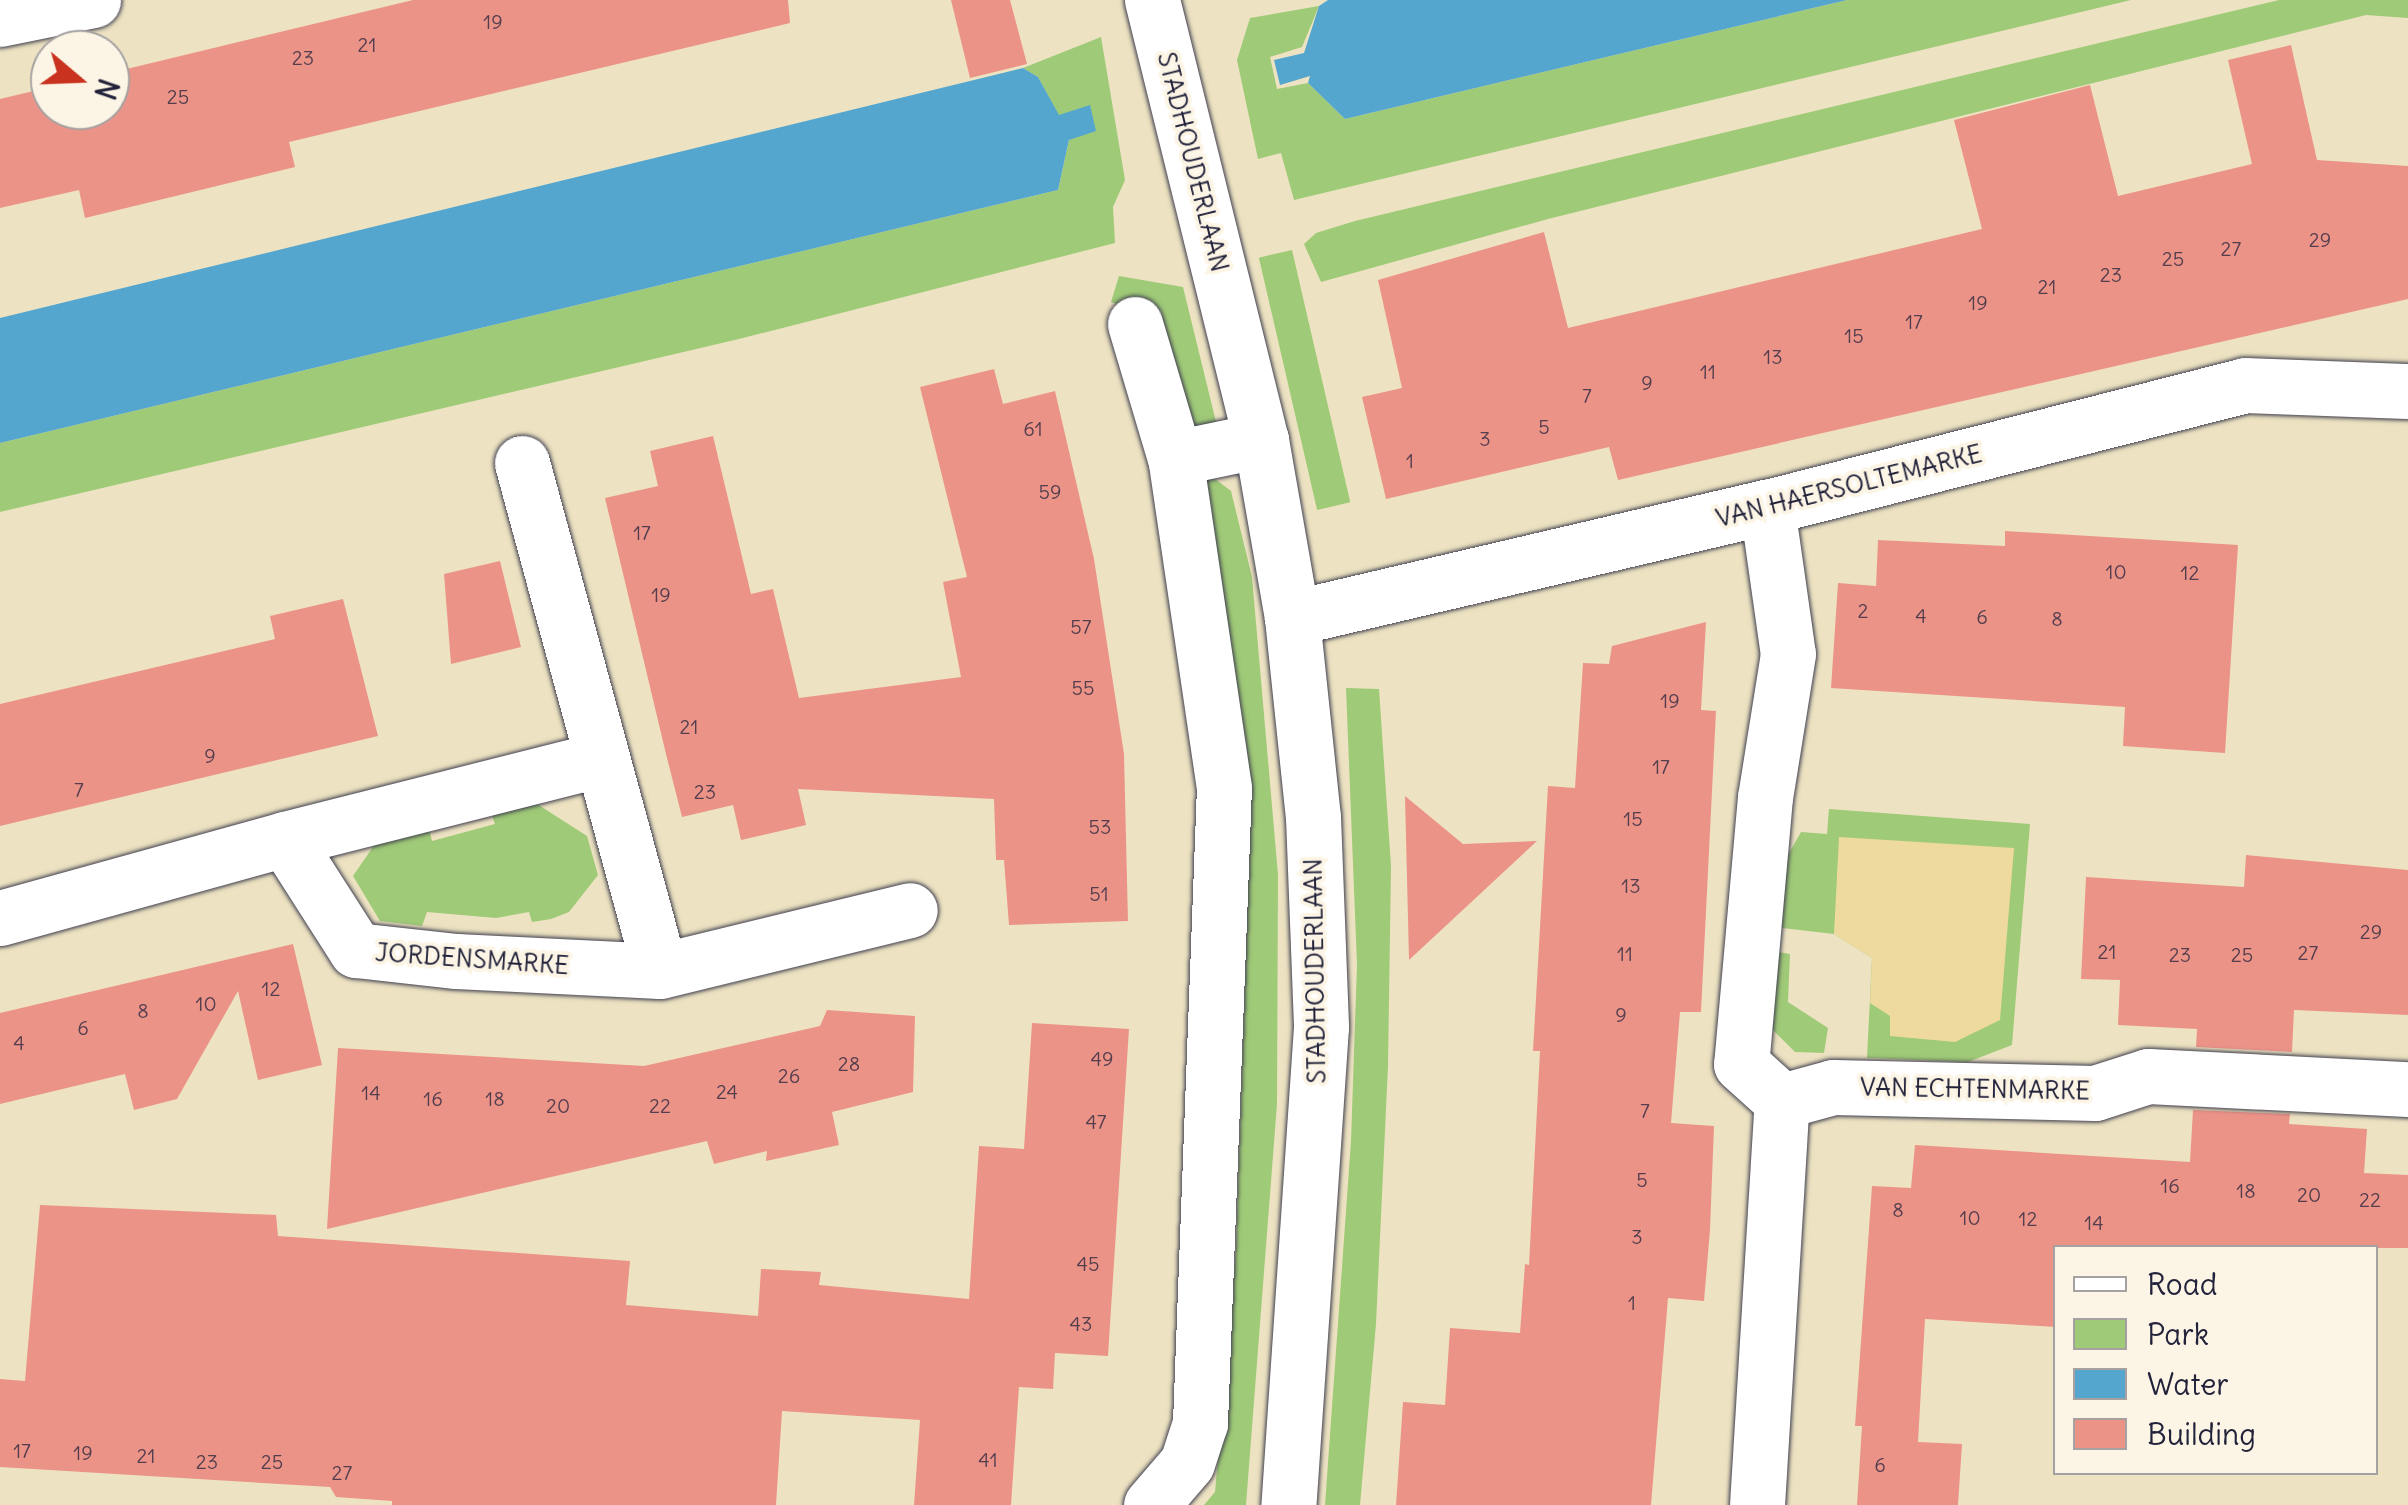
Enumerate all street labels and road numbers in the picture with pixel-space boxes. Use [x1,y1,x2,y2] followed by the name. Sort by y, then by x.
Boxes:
[1151,49,1235,275] street label: STADHOUDERLAAN
[1713,438,1985,534] street label: VAN HAERSOLTEMARKE
[1298,858,1332,1084] street label: STADHOUDERLAAN
[374,937,570,981] street label: JORDENSMARKE
[1860,1072,2090,1106] street label: VAN ECHTENMARKE

